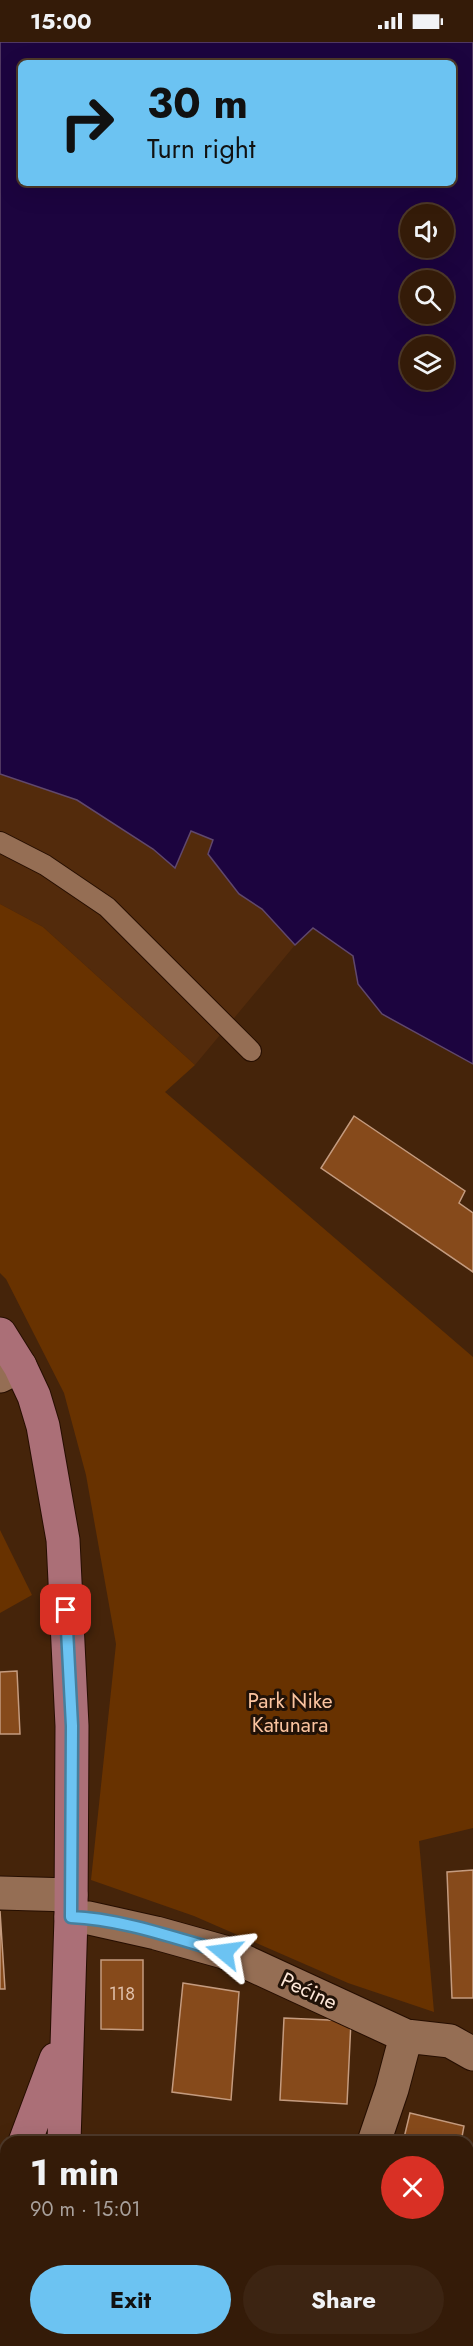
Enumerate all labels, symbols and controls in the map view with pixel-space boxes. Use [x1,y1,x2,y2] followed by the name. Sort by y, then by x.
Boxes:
[30,5,92,37] text: 15:00
[147,73,248,134] text: 30 m
[48,84,126,162] icon: right
[147,129,255,168] text: Turn right
[400,204,454,390] map controls
[400,204,454,258] button: sound
[400,270,454,324] button: search
[400,336,454,390] button: layers
[40,1584,91,1635] pin
[49,1593,82,1626] icon: arrive
[247,1686,333,1740] park label: Park Nike Katunara
[192,1920,256,1984] position arrow
[276,1965,342,2017] street label: Pećine
[109,1981,135,2007] house number: 118
[30,2146,119,2198] text: 1 min
[381,2156,444,2219] button: close
[30,2195,140,2224] text: 90 m · 15:01
[30,2265,231,2334] button: Exit
[243,2265,444,2334] button: Share

